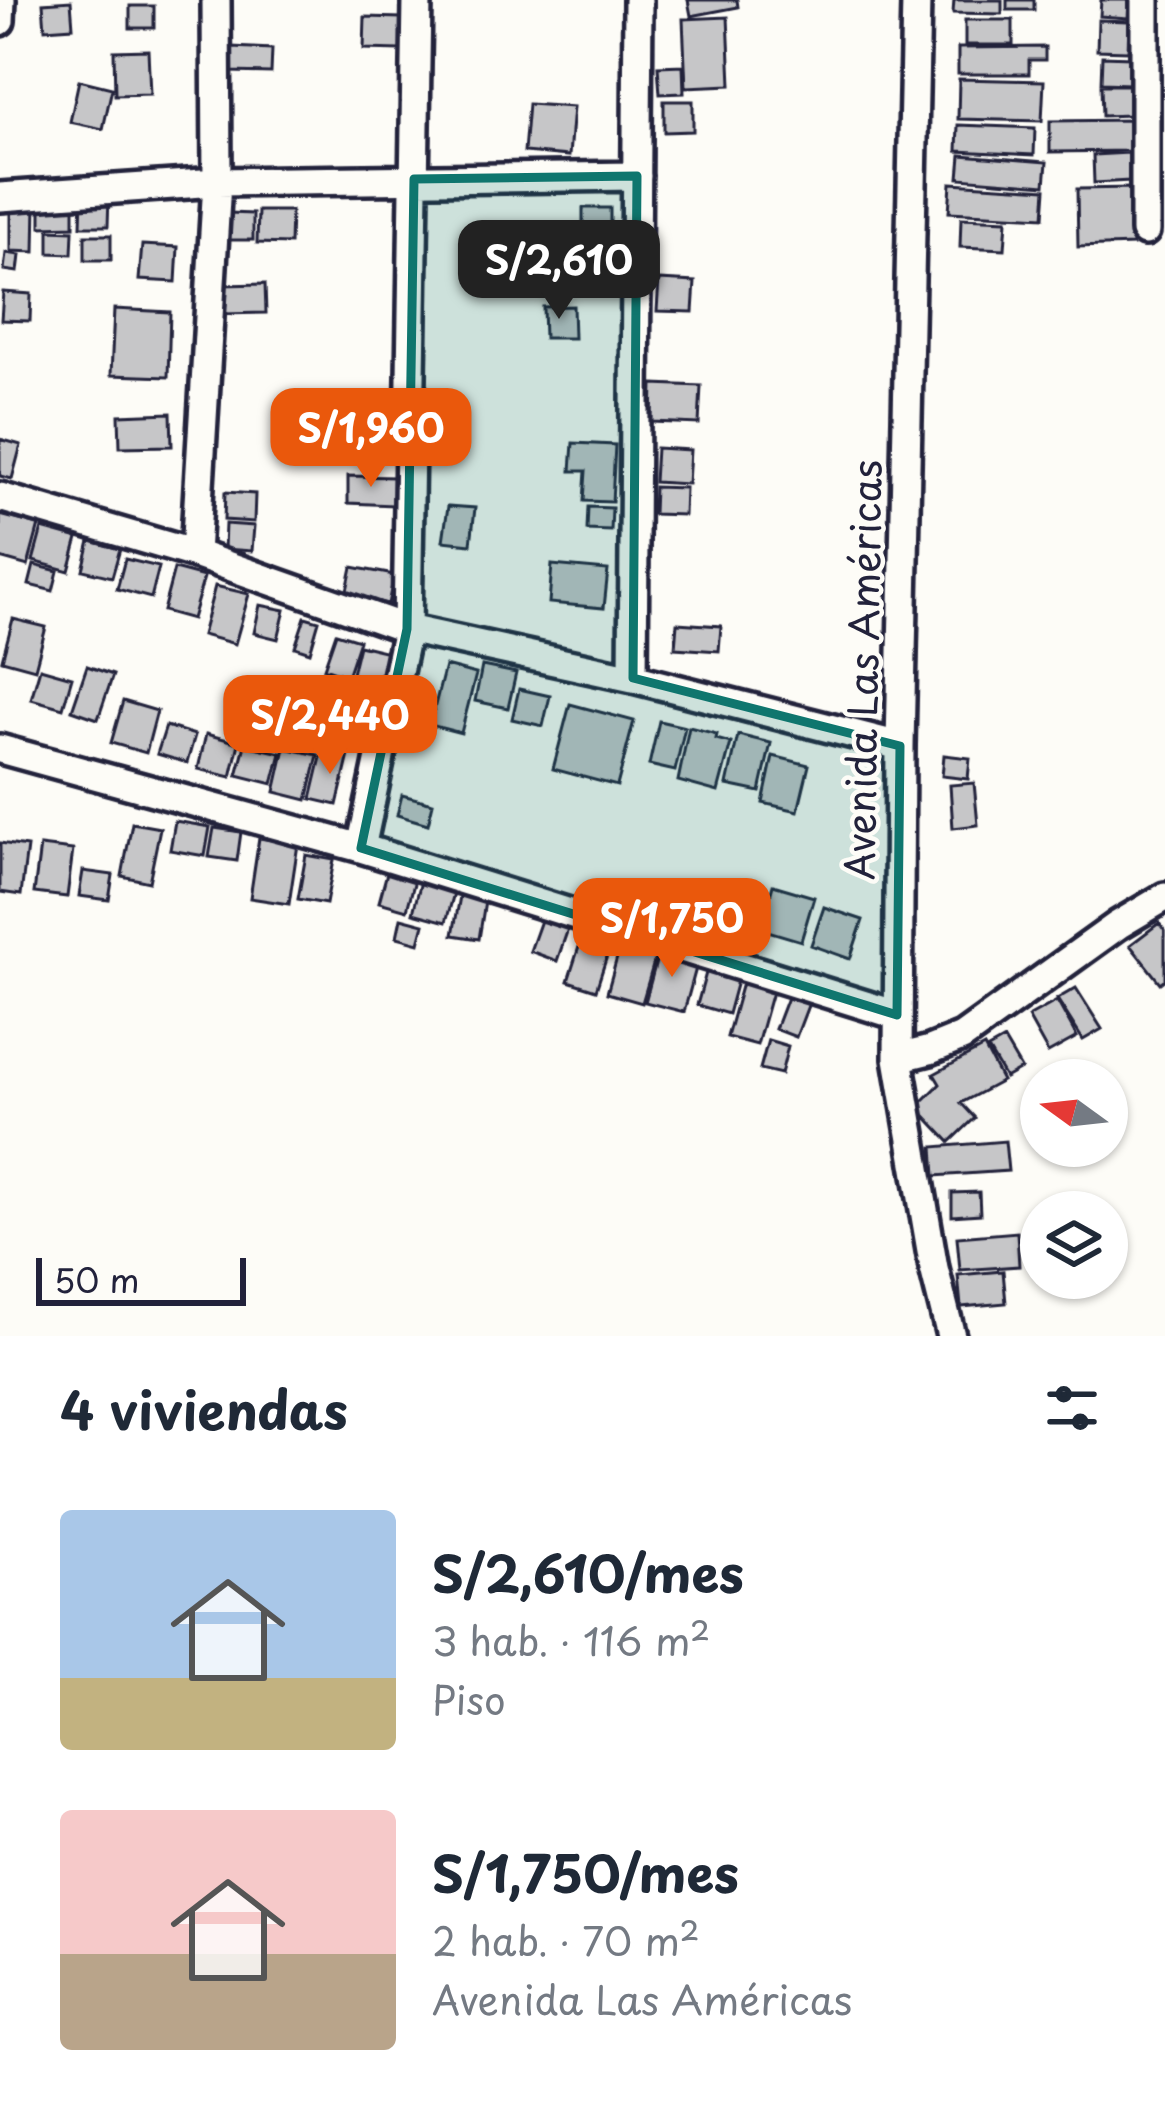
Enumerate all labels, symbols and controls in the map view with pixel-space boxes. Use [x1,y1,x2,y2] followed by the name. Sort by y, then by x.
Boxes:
[448,220,670,322] pin: S/2,610
[485,229,633,288] text: S/2,610
[260,388,482,490] pin: S/1,960
[297,397,445,456] text: S/1,960
[828,459,895,880] street label: Avenida Las Américas
[219,675,441,777] pin: S/2,440
[250,684,410,743] text: S/2,440
[561,878,783,980] pin: S/1,750
[600,887,744,946] text: S/1,750
[1020,1059,1128,1167] north arrow
[1020,1059,1128,1299] map controls
[1020,1191,1128,1299] button: layers
[36,1252,246,1305] scale bar
[54,1254,140,1304] text: 50 m
[60,1370,348,1447] text: 4 viviendas
[1039,1375,1105,1441] icon: filters
[432,1533,744,1610] text: S/2,610/mes
[156,1558,300,1702] icon: home
[432,1610,710,1669] text: 3 hab. · 116 m²
[432,1669,506,1728] text: Piso
[432,1833,739,1910] text: S/1,750/mes
[156,1858,300,2002] icon: home
[432,1910,700,1969] text: 2 hab. · 70 m²
[432,1969,852,2028] text: Avenida Las Américas

